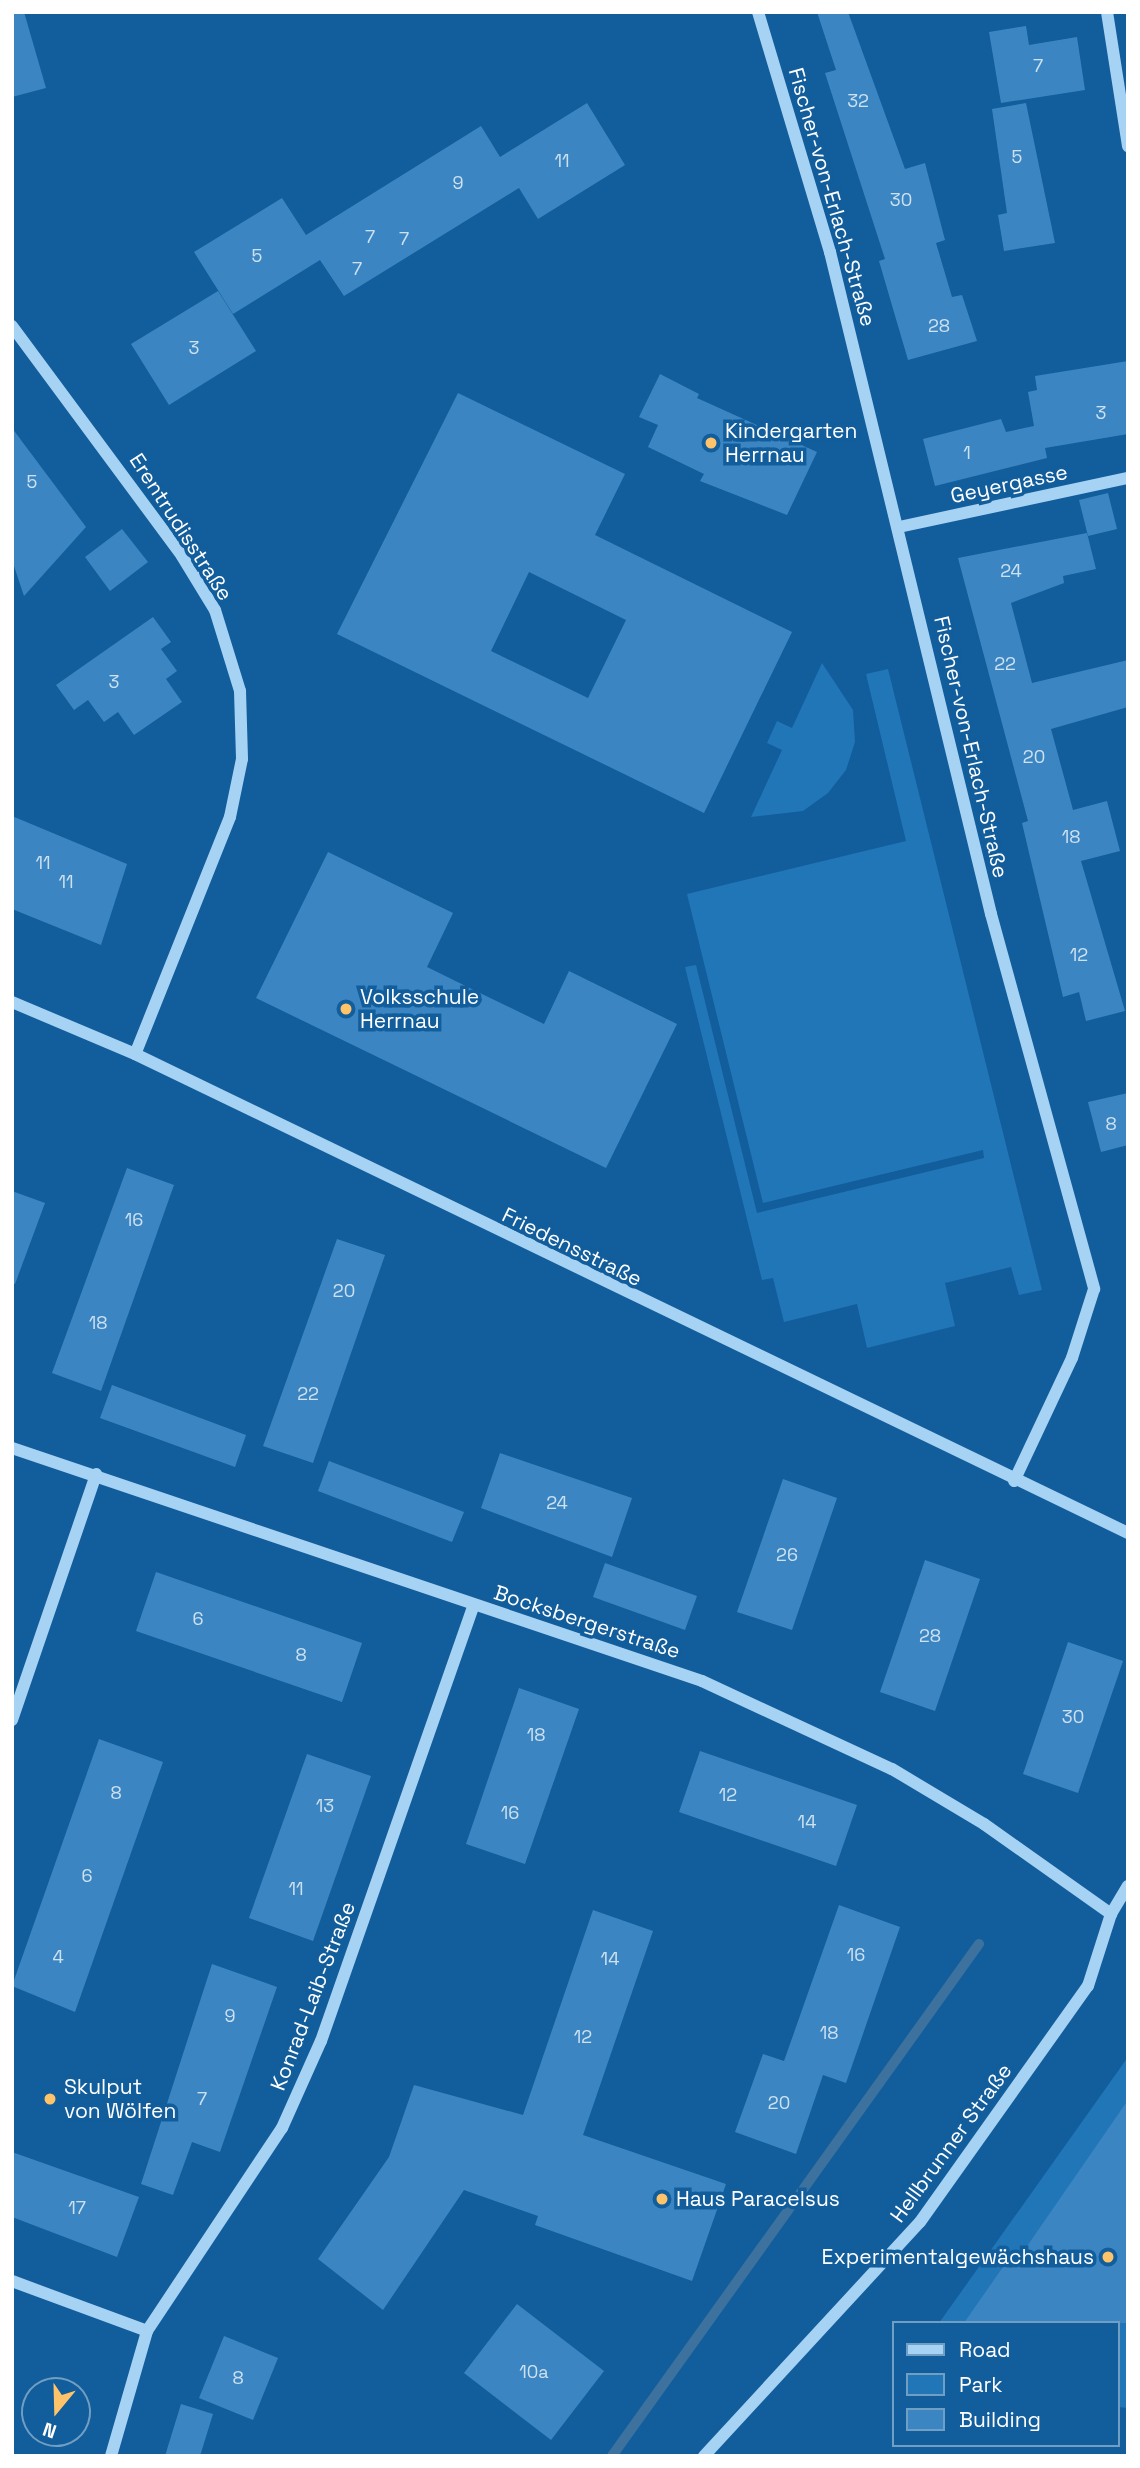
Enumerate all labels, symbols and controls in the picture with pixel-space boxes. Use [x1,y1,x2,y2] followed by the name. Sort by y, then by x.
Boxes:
[1033,55,1043,77] house number: 7
[783,65,881,329] street label: Fischer-von-Erlach-Straße
[847,90,869,112] house number: 32
[1012,146,1022,168] house number: 5
[554,150,570,172] house number: 11
[452,172,464,194] house number: 9
[890,189,912,211] house number: 30
[365,226,375,248] house number: 7
[399,228,409,250] house number: 7
[252,245,262,267] house number: 5
[352,258,362,280] house number: 7
[928,315,950,337] house number: 28
[189,337,199,359] house number: 3
[1096,402,1106,424] house number: 3
[725,418,857,468] place label: Kindergarten Herrnau
[703,435,719,451] marker: Kindergarten Herrnau
[963,442,971,464] house number: 1
[124,449,238,605] street label: Erentrudisstraße
[948,459,1070,509] street label: Geyergasse
[27,471,37,493] house number: 5
[1000,560,1022,582] house number: 24
[929,614,1013,880] street label: Fischer-von-Erlach-Straße
[994,653,1016,675] house number: 22
[109,671,119,693] house number: 3
[1023,746,1045,768] house number: 20
[1062,826,1080,848] house number: 18
[35,852,51,874] house number: 11
[58,871,74,893] house number: 11
[1070,944,1088,966] house number: 12
[360,984,479,1034] place label: Volksschule Herrnau
[338,1001,354,1017] marker: Volksschule Herrnau
[1105,1113,1117,1135] house number: 8
[498,1202,646,1292] street label: Friedensstraße
[125,1209,143,1231] house number: 16
[333,1280,355,1302] house number: 20
[89,1312,107,1334] house number: 18
[297,1383,319,1405] house number: 22
[546,1492,568,1514] house number: 24
[776,1544,798,1566] house number: 26
[491,1580,683,1664] street label: Bocksbergerstraße
[192,1608,204,1630] house number: 6
[919,1625,941,1647] house number: 28
[295,1644,307,1666] house number: 8
[1062,1706,1084,1728] house number: 30
[527,1724,545,1746] house number: 18
[110,1782,122,1804] house number: 8
[719,1784,737,1806] house number: 12
[316,1795,334,1817] house number: 13
[501,1802,519,1824] house number: 16
[798,1811,816,1833] house number: 14
[81,1865,93,1887] house number: 6
[288,1878,304,1900] house number: 11
[265,1898,361,2094] street label: Konrad-Laib-Straße
[847,1944,865,1966] house number: 16
[52,1946,64,1968] house number: 4
[601,1948,619,1970] house number: 14
[224,2005,236,2027] house number: 9
[820,2022,838,2044] house number: 18
[574,2026,592,2048] house number: 12
[885,2059,1017,2227] street label: Hellbrunner Straße
[64,2074,176,2124] place label: Skulput von Wölfen
[197,2088,207,2110] house number: 7
[42,2091,58,2107] marker: Skulput von Wölfen
[768,2092,790,2114] house number: 20
[676,2186,840,2212] place label: Haus Paracelsus
[654,2191,670,2207] marker: Haus Paracelsus
[68,2197,86,2219] house number: 17
[822,2244,1094,2270] place label: Experimentalgewächshaus
[1100,2249,1116,2265] marker: Experimentalgewächshaus
[892,2321,1119,2447] legend
[959,2336,1011,2363] text: Road
[519,2361,549,2383] house number: 10a
[232,2367,244,2389] house number: 8
[959,2371,1003,2398] text: Park
[21,2377,91,2447] north arrow
[959,2406,1041,2433] text: Building
[40,2417,60,2444] text: N

